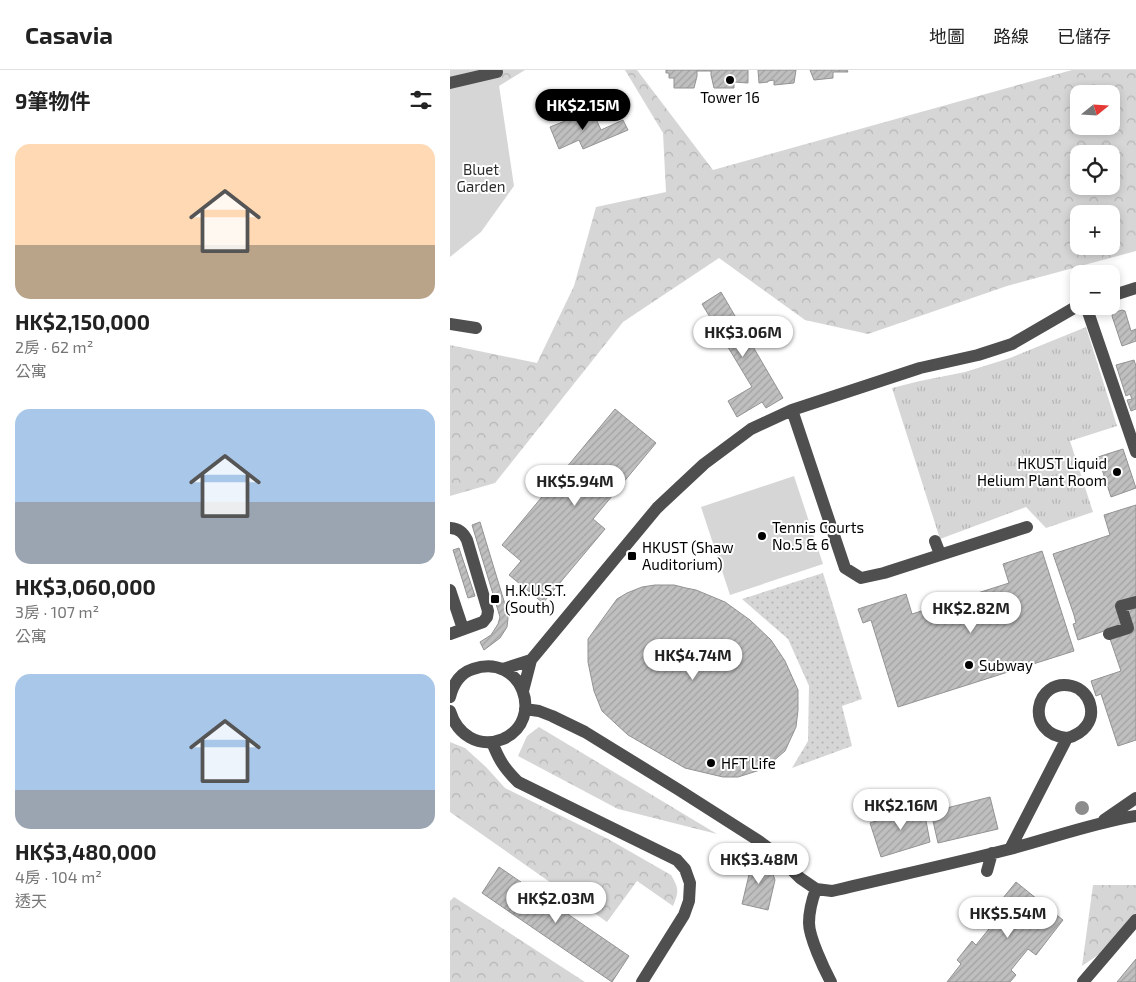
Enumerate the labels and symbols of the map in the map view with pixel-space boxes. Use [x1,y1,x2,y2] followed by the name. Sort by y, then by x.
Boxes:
[724,74,736,86] marker: Tower 16
[1070,85,1120,135] north arrow
[531,88,635,131] pin: HK$2.15M
[700,88,760,106] place label: Tower 16
[457,160,505,195] park label: Bluet Garden
[691,316,795,358] pin: HK$3.06M
[977,454,1107,489] place label: HKUST Liquid Helium Plant Room
[523,464,627,507] pin: HK$5.94M
[1111,466,1123,478] marker: HKUST Liquid Helium Plant Room
[772,518,864,553] place label: Tennis Courts No.5 & 6
[756,530,768,542] marker: Tennis Courts No.5 & 6
[642,538,734,573] place label: HKUST (Shaw Auditorium)
[626,550,638,562] marker: HKUST (Shaw Auditorium)
[505,581,566,616] place label: H.K.U.S.T. (South)
[919,592,1023,634] pin: HK$2.82M
[489,593,501,605] marker: H.K.U.S.T. (South)
[641,638,745,681] pin: HK$4.74M
[979,656,1033,674] place label: Subway
[963,659,975,671] marker: Subway
[721,754,776,772] place label: HFT Life
[705,757,717,769] marker: HFT Life
[849,788,953,831] pin: HK$2.16M
[707,842,811,885] pin: HK$3.48M
[504,882,608,924] pin: HK$2.03M
[956,896,1060,939] pin: HK$5.54M

